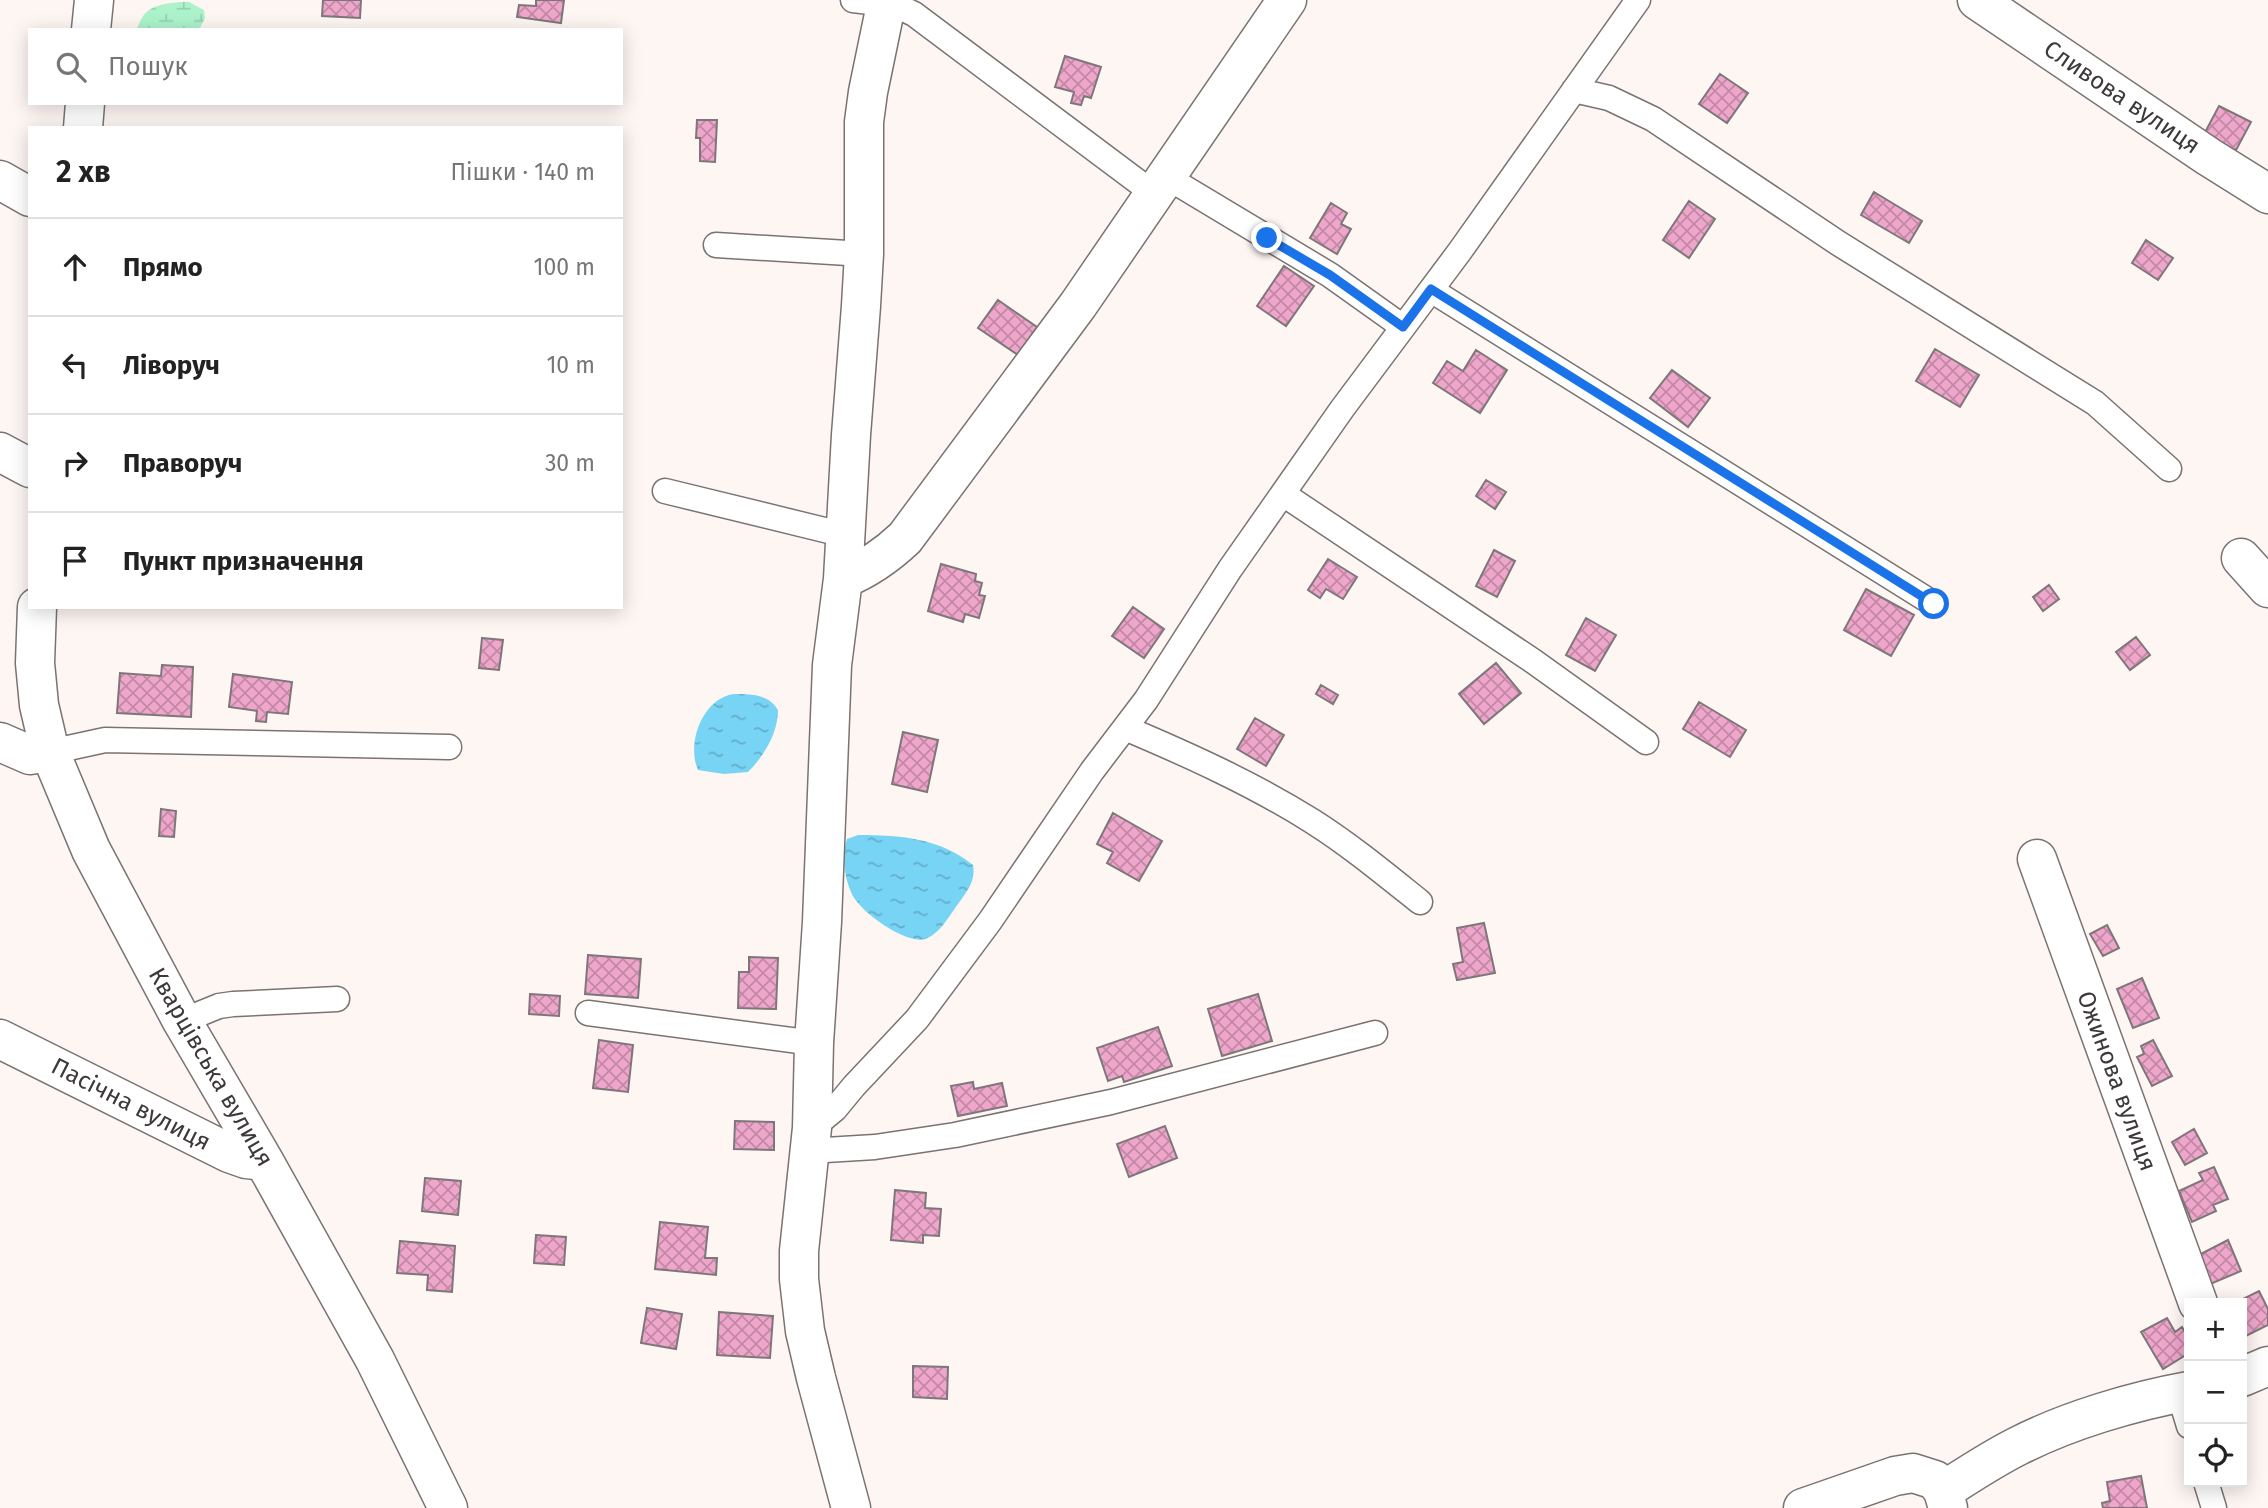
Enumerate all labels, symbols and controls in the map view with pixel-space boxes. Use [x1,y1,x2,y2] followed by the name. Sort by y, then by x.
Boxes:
[28,28,623,105] search box
[2039,34,2205,160] street label: Сливова вулиця
[52,48,90,86] icon: search
[108,51,188,82] text: Пошук
[56,154,111,190] text: 2 хв
[450,158,595,186] text: Пішки · 140 m
[1251,222,1282,253] route end
[56,248,94,286] icon: ahead
[123,252,203,283] text: Прямо
[534,253,595,281] text: 100 m
[56,346,94,384] icon: left
[123,350,220,381] text: Ліворуч
[546,351,595,379] text: 10 m
[56,444,94,482] icon: right
[123,448,242,479] text: Праворуч
[545,449,595,477] text: 30 m
[56,542,94,580] icon: arrive
[123,546,364,577] text: Пункт призначення
[1918,588,1949,619] route start
[143,963,279,1171] street label: Кварцівська вулиця
[2071,987,2163,1175] street label: Ожинова вулиця
[47,1052,215,1156] street label: Пасічна вулиця
[2184,1298,2247,1487] map controls
[2184,1298,2247,1361] button: +
[2184,1361,2247,1424] button: −
[2184,1424,2247,1487] button: locate

